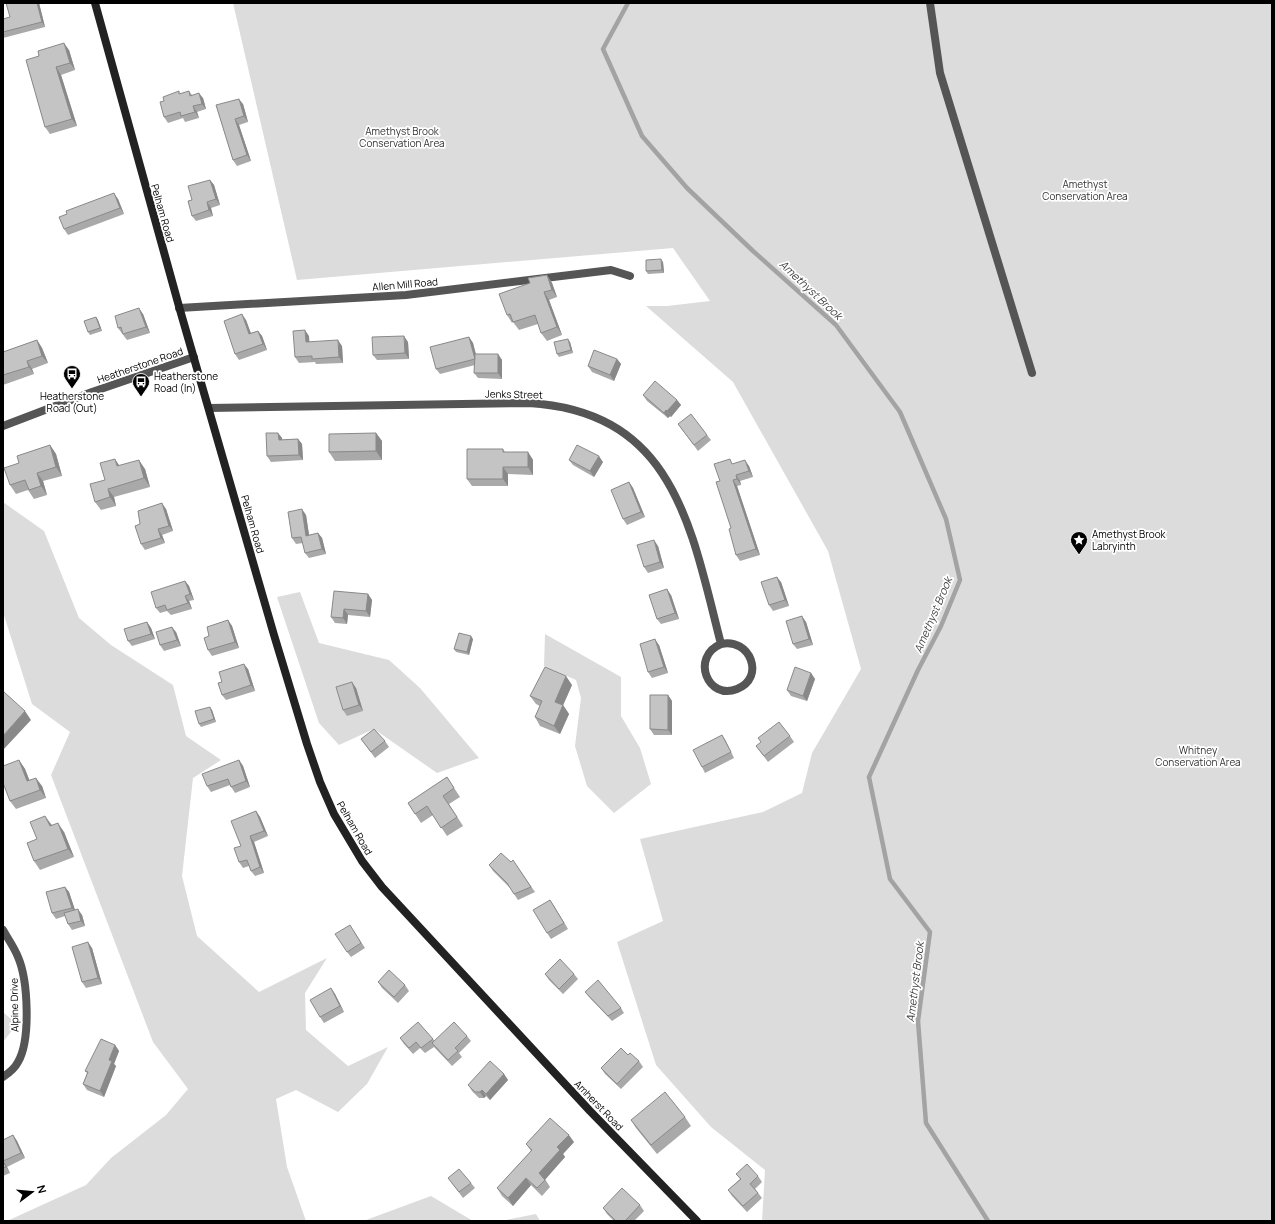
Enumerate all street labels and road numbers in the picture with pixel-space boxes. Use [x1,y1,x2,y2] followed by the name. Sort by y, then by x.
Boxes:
[148,182,178,244] street label: Pelham Road
[372,274,438,294] street label: Allen Mill Road
[95,344,185,386] street label: Heatherstone Road
[485,386,543,402] street label: Jenks Street
[238,493,268,555] street label: Pelham Road
[334,799,376,857] street label: Pelham Road
[7,978,21,1032] street label: Alpine Drive
[571,1077,627,1133] street label: Amherst Road

